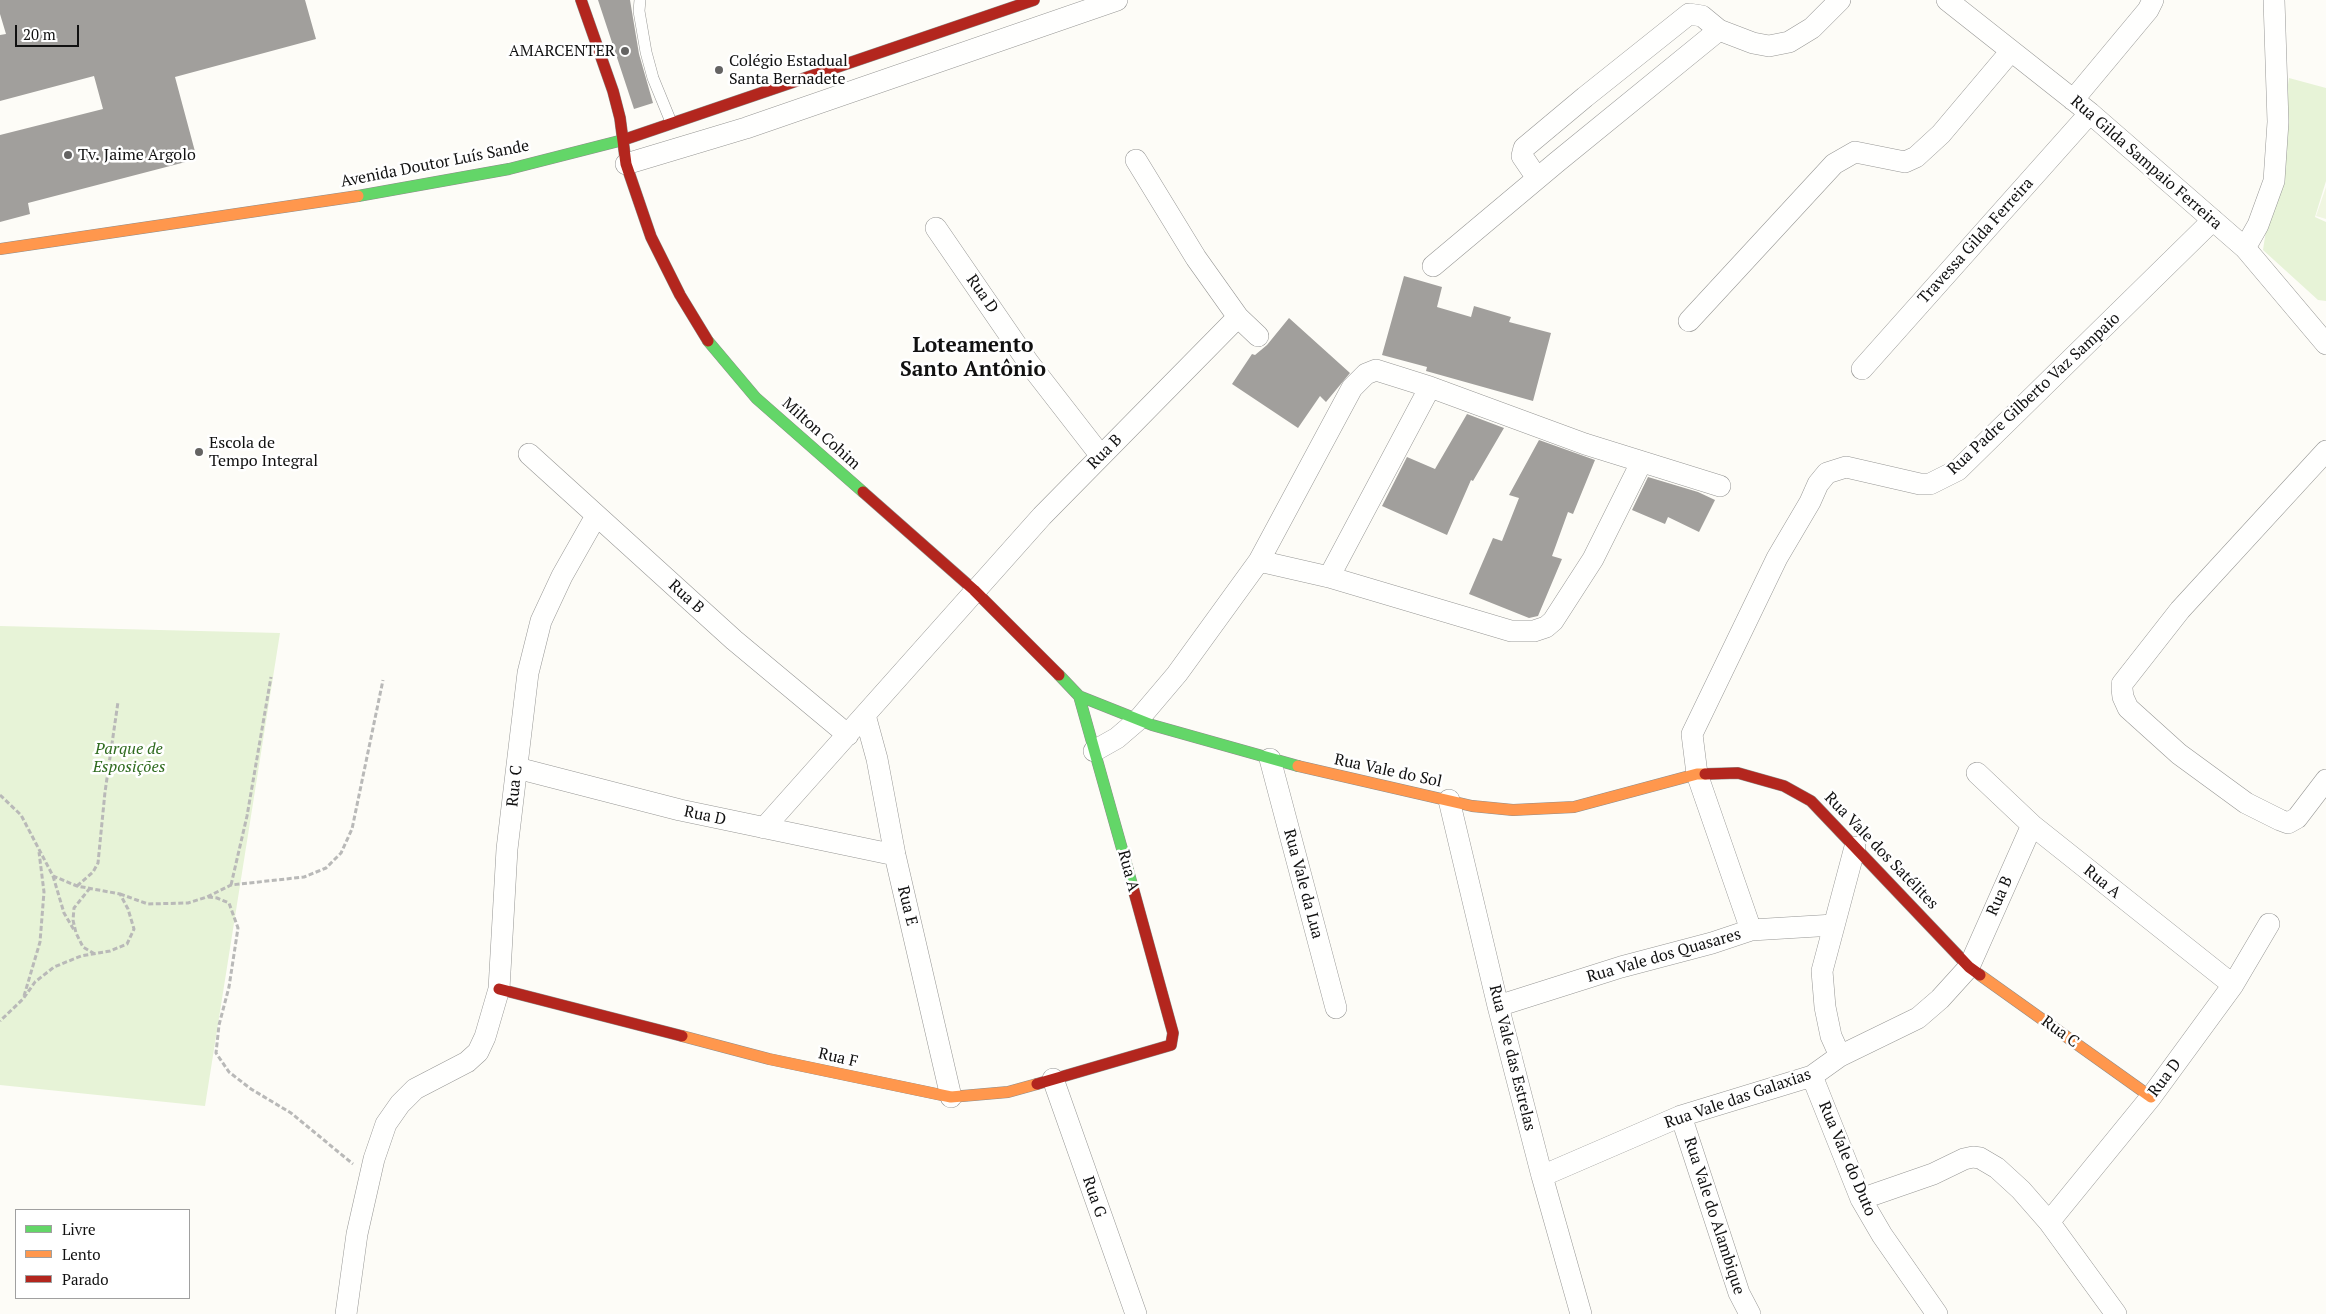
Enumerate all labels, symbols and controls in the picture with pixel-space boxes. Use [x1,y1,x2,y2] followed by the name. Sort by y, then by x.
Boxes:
[18,15,81,47] scale bar
[23,24,56,44] text: 20 m
[509,41,615,61] place label: AMARCENTER
[619,45,631,57] marker: AMARCENTER
[729,51,848,89] place label: Colégio Estadual Santa Bernadete
[713,64,725,76] marker: Colégio Estadual Santa Bernadete
[2066,92,2226,234] street label: Rua Gilda Sampaio Ferreira
[339,136,531,192] street label: Avenida Doutor Luís Sande
[78,145,196,165] place label: Tv. Jaime Argolo
[62,149,74,161] marker: Tv. Jaime Argolo
[1914,174,2038,308] street label: Travessa Gilda Ferreira
[962,271,1002,317] street label: Rua D
[1944,309,2124,479] street label: Rua Padre Gilberto Vaz Sampaio
[900,333,1046,383] district label: Loteamento Santo Antônio
[778,394,864,474] street label: Milton Cohim
[1084,431,1126,473] street label: Rua B
[209,433,318,471] place label: Escola de Tempo Integral
[193,446,205,458] marker: Escola de Tempo Integral
[664,576,708,618] street label: Rua B
[93,739,165,777] park label: Parque de Esposições
[1332,750,1444,792] street label: Rua Vale do Sol
[503,764,527,808] street label: Rua C
[1820,788,1942,914] street label: Rua Vale dos Satélites
[682,802,728,830] street label: Rua D
[1279,827,1327,941] street label: Rua Vale da Lua
[1113,848,1143,894] street label: Rua A
[2080,861,2124,903] street label: Rua A
[1983,873,2017,919] street label: Rua B
[893,884,921,928] street label: Rua E
[1585,925,1743,987] street label: Rua Vale dos Quasares
[1485,983,1539,1133] street label: Rua Vale das Estrelas
[2038,1012,2082,1052] street label: Rua C
[816,1044,860,1072] street label: Rua F
[2144,1055,2186,1101] street label: Rua D
[1662,1065,1814,1133] street label: Rua Vale das Galaxias
[1814,1099,1880,1219] street label: Rua Vale do Duto
[1679,1135,1749,1297] street label: Rua Vale do Alambique
[1078,1174,1110,1220] street label: Rua G
[15,1209,190,1299] legend
[62,1219,96,1239] text: Livre
[62,1244,101,1264] text: Lento
[62,1269,108,1289] text: Parado

